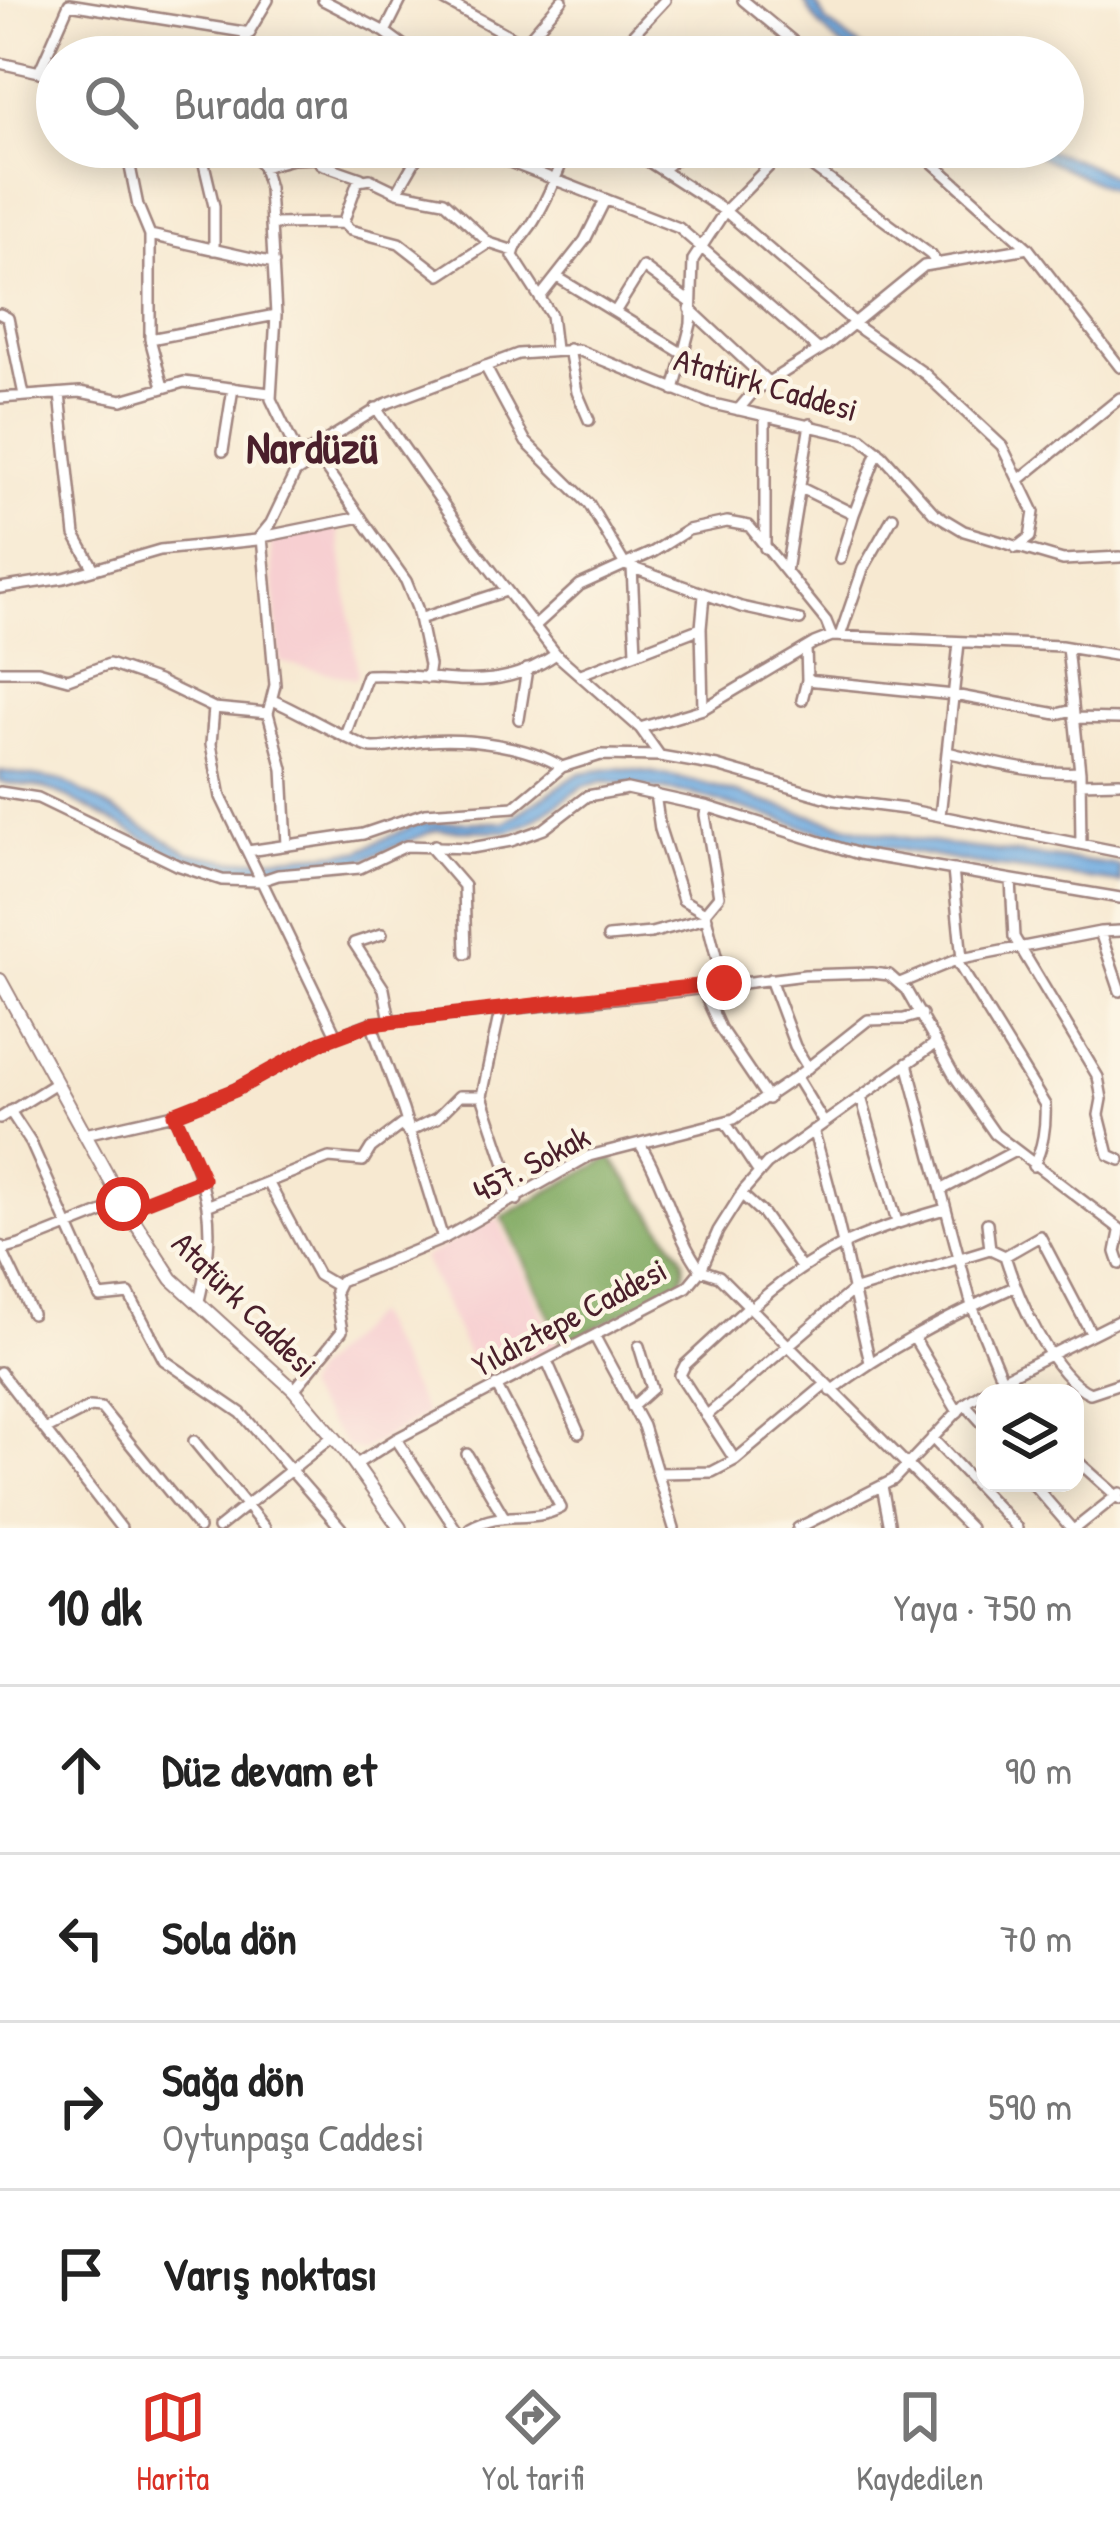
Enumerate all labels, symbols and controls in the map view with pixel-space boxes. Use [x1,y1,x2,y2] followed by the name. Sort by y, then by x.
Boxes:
[36,36,1084,168] search box
[78,69,144,135] icon: search
[174,72,348,133] text: Burada ara
[669,337,863,431] street label: Atatürk Caddesi
[246,416,378,477] district label: Nardüzü
[697,956,751,1010] route end
[465,1114,597,1212] street label: 457. Sokak
[96,1177,150,1231] route start
[163,1222,327,1386] street label: Atatürk Caddesi
[464,1247,674,1388] street label: Yıldıztepe Caddesi
[976,1384,1084,1492] map controls
[976,1384,1084,1492] button: layers
[48,1572,142,1641] text: 10 dk
[893,1580,1072,1633] text: Yaya · 750 m
[48,1737,114,1803] icon: ahead
[162,1739,376,1800] text: Düz devam et
[1005,1743,1072,1796] text: 90 m
[48,1905,114,1971] icon: left
[162,1907,297,1968] text: Sola dön
[1000,1911,1072,1964] text: 70 m
[162,2049,304,2110] text: Sağa dön
[48,2073,114,2139] icon: right
[988,2079,1072,2132] text: 590 m
[162,2110,424,2163] text: Oytunpaşa Caddesi
[48,2241,114,2307] icon: arrive
[162,2243,378,2304] text: Varış noktası
[136,2384,209,2500] tab: Harita
[482,2384,584,2500] tab: Yol tarifi
[856,2384,984,2500] tab: Kaydedilen

